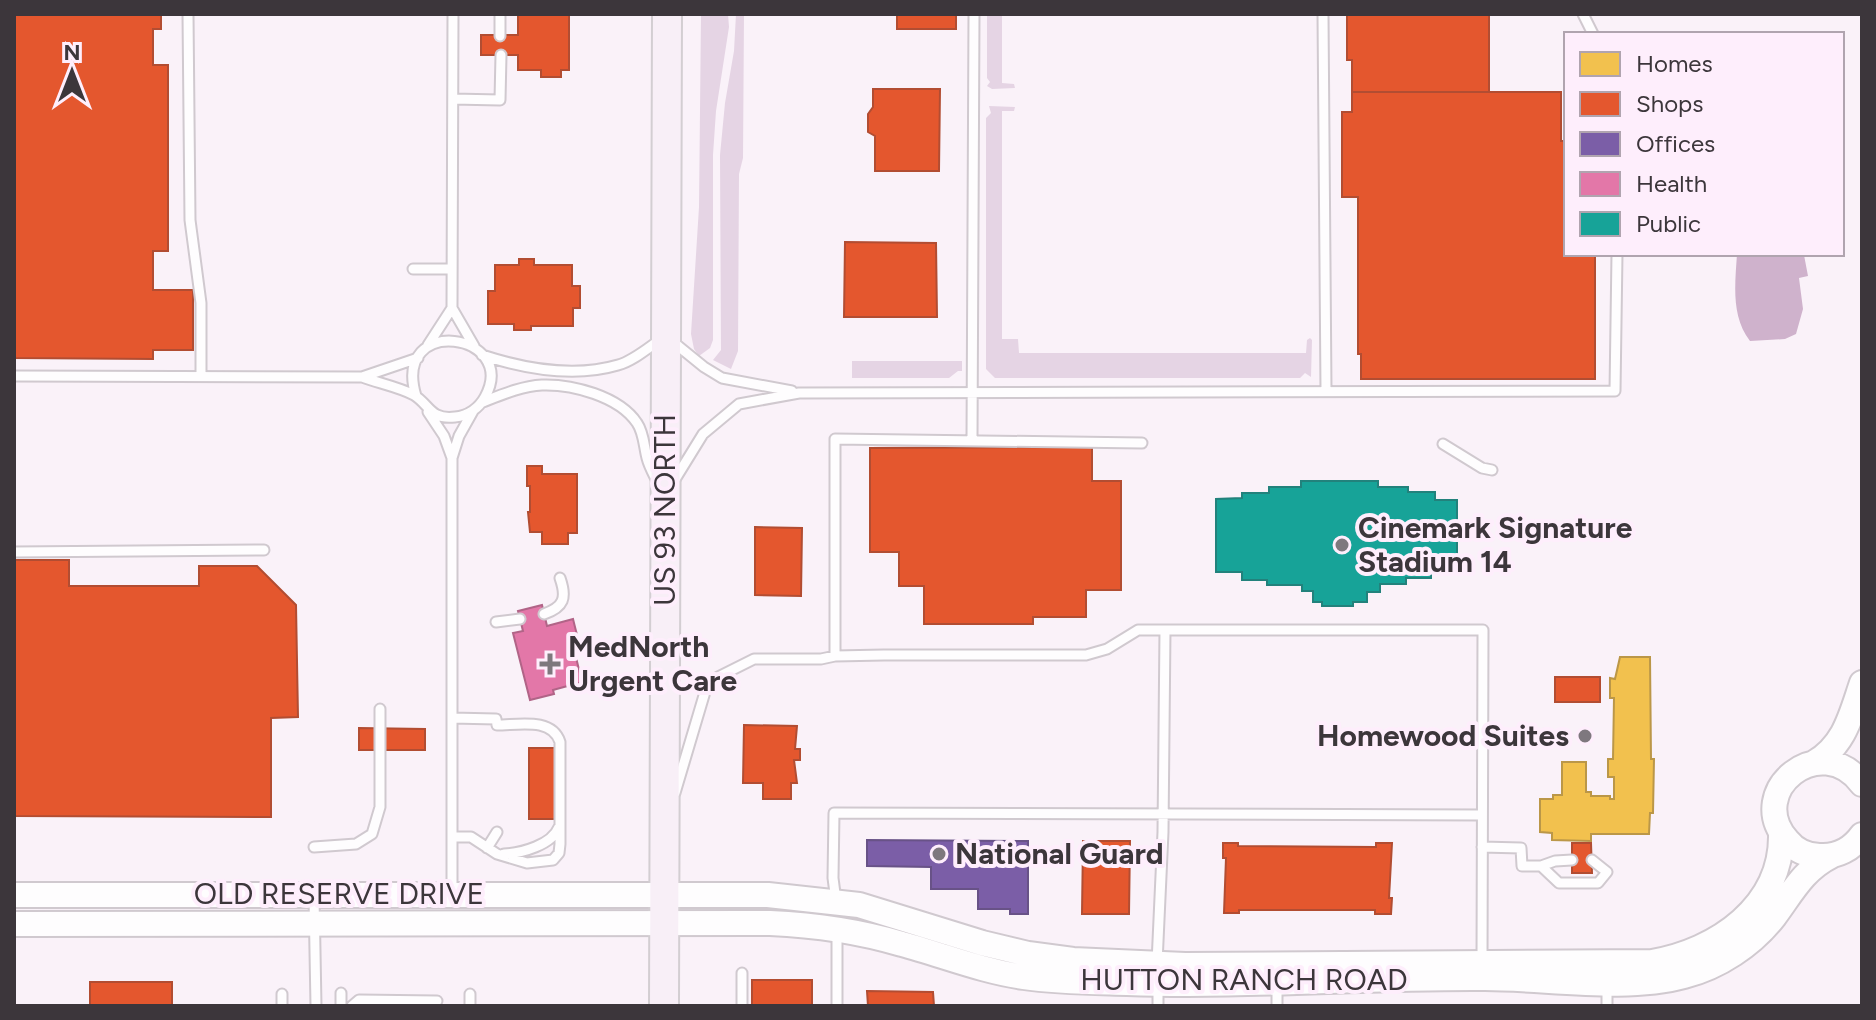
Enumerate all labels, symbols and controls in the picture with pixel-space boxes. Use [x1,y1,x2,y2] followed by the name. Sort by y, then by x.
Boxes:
[32,32,112,112] north arrow
[1564,32,1844,256] legend
[63,39,81,66] text: N
[1636,49,1713,78] text: Homes
[1636,89,1703,118] text: Shops
[1636,129,1715,158] text: Offices
[1636,169,1707,198] text: Health
[1636,209,1701,238] text: Public
[646,414,683,606] street label: US 93 NORTH
[1358,509,1633,580] place label: Cinemark Signature Stadium 14
[1333,536,1351,554] marker: Cinemark Signature Stadium 14
[568,628,737,699] place label: MedNorth Urgent Care
[539,653,561,675] marker: MedNorth Urgent Care
[1317,717,1569,754] place label: Homewood Suites
[1576,727,1594,745] marker: Homewood Suites
[955,835,1164,872] place label: National Guard
[930,845,948,863] marker: National Guard
[194,875,484,912] street label: OLD RESERVE DRIVE
[1080,961,1408,998] street label: HUTTON RANCH ROAD

